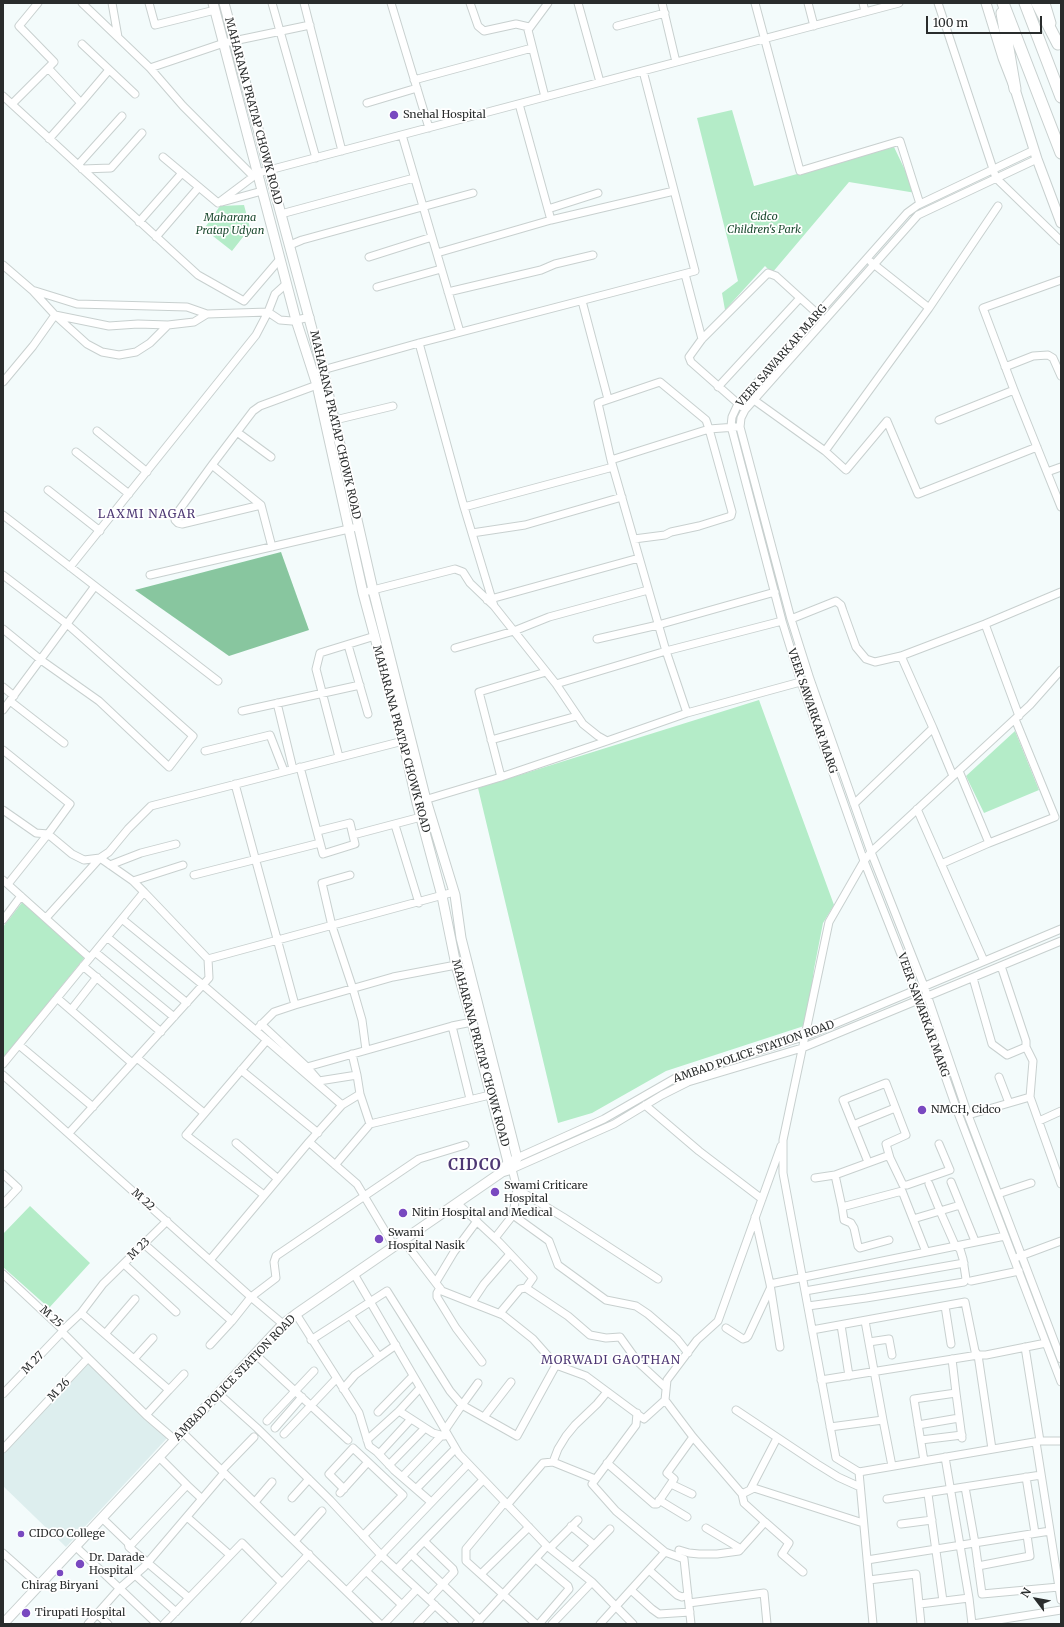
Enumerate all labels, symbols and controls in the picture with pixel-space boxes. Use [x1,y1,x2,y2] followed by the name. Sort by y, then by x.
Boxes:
[928,8,1044,34] scale bar
[933,15,968,30] text: 100 m
[222,16,284,206] street label: MAHARANA PRATAP CHOWK ROAD
[403,108,486,122] place label: Snehal Hospital
[388,109,400,121] marker: Snehal Hospital
[727,210,801,236] park label: Cidco Children's Park
[196,211,264,237] park label: Maharana Pratap Udyan
[734,302,830,410] street label: VEER SAWARKAR MARG
[307,329,363,521] street label: MAHARANA PRATAP CHOWK ROAD
[98,508,196,522] district label: LAXMI NAGAR
[370,644,432,834] street label: MAHARANA PRATAP CHOWK ROAD
[784,647,840,775] street label: VEER SAWARKAR MARG
[894,951,952,1079] street label: VEER SAWARKAR MARG
[449,958,511,1148] street label: MAHARANA PRATAP CHOWK ROAD
[672,1018,836,1086] street label: AMBAD POLICE STATION ROAD
[931,1103,1001,1117] place label: NMCH, Cidco
[916,1104,928,1116] marker: NMCH, Cidco
[448,1157,502,1175] district label: CIDCO
[504,1179,588,1205] place label: Swami Criticare Hospital
[129,1186,157,1214] street label: M 22
[489,1186,501,1198] marker: Swami Criticare Hospital
[412,1206,553,1220] place label: Nitin Hospital and Medical
[397,1207,409,1219] marker: Nitin Hospital and Medical
[388,1226,465,1252] place label: Swami Hospital Nasik
[373,1233,385,1245] marker: Swami Hospital Nasik
[125,1235,153,1263] street label: M 23
[37,1303,65,1331] street label: M 25
[171,1312,299,1444] street label: AMBAD POLICE STATION ROAD
[19,1349,47,1377] street label: M 27
[541,1354,681,1368] district label: MORWADI GAOTHAN
[45,1376,73,1404] street label: M 26
[29,1527,105,1541] place label: CIDCO College
[16,1529,26,1539] marker: CIDCO College
[89,1551,144,1577] place label: Dr. Darade Hospital
[74,1558,86,1570] marker: Dr. Darade Hospital
[55,1568,65,1578] marker: Chirag Biryani
[21,1579,99,1593] place label: Chirag Biryani
[1016,1579,1056,1619] north arrow
[1018,1585,1034,1600] text: N
[35,1606,125,1620] place label: Tirupati Hospital
[20,1607,32,1619] marker: Tirupati Hospital

